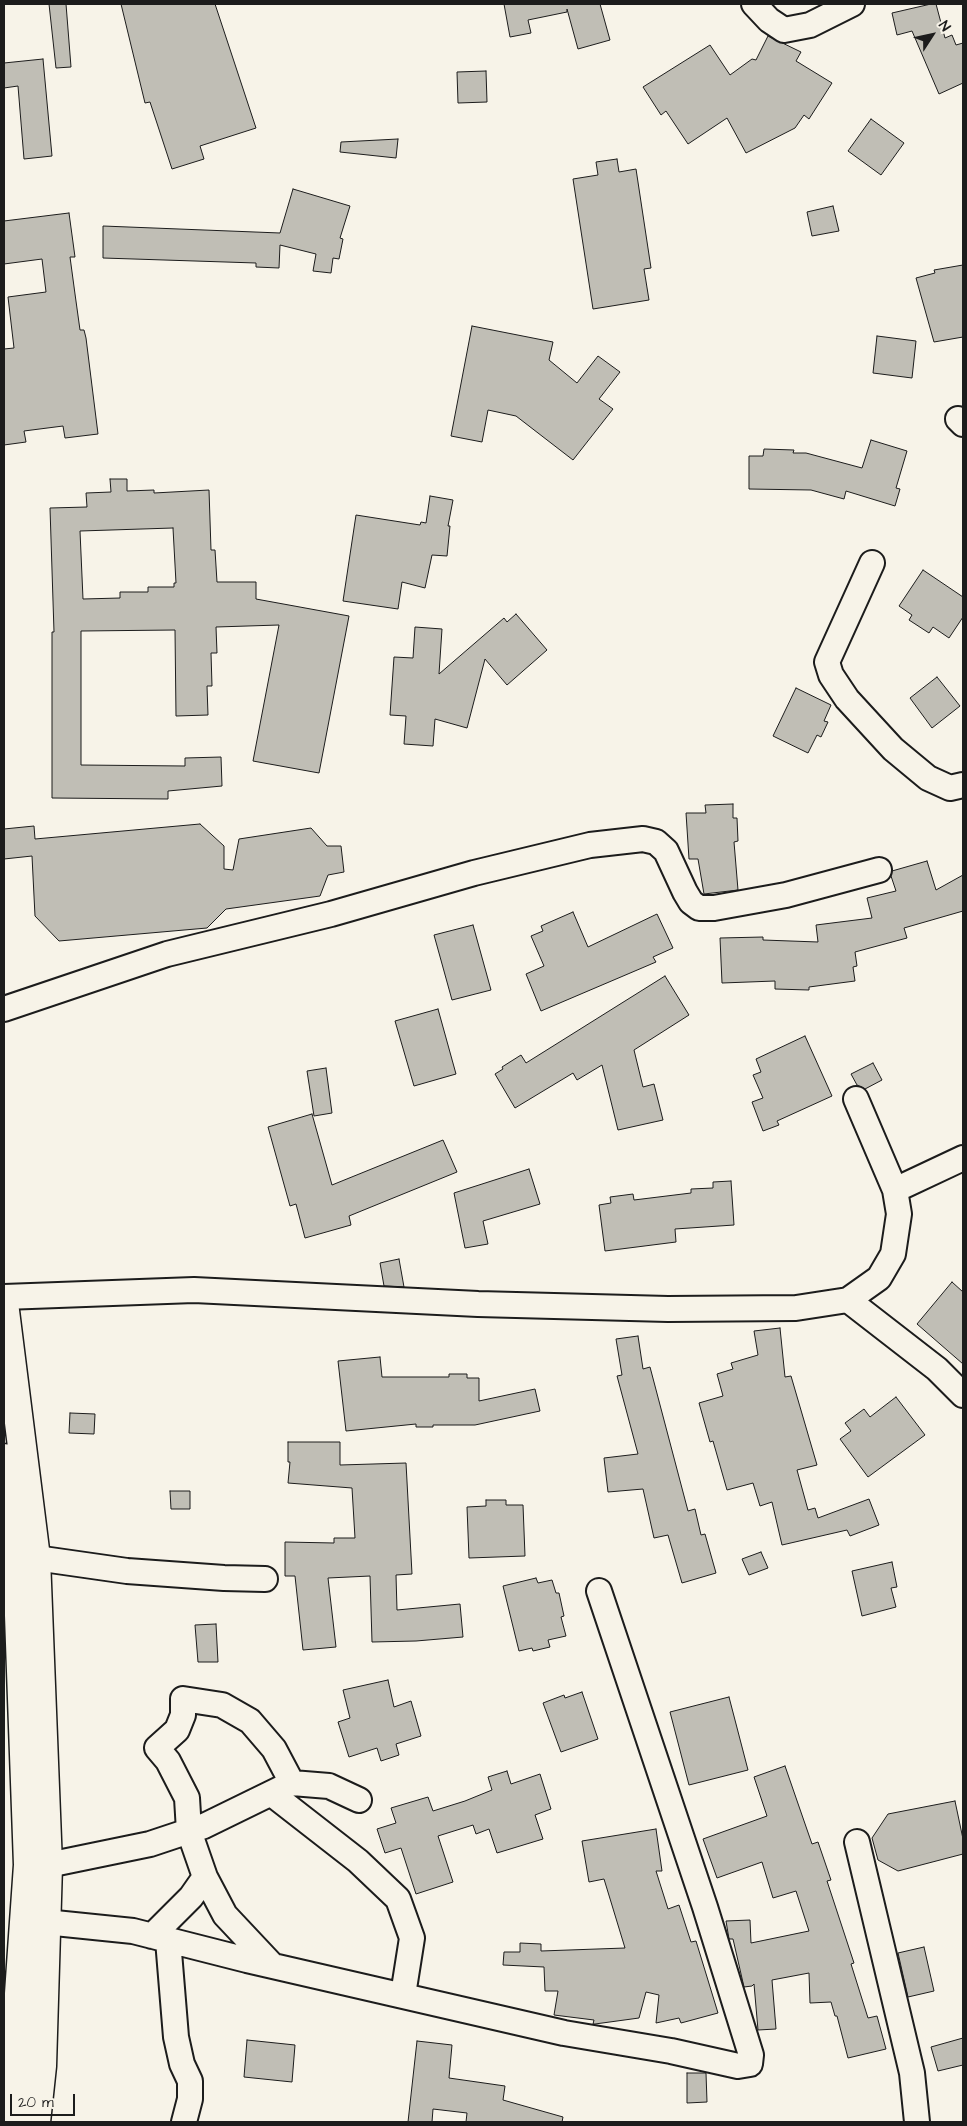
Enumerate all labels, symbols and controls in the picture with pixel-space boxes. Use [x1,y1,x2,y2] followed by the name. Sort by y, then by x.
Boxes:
[907,10,957,60] north arrow
[934,17,955,36] text: N
[12,2084,78,2116] scale bar
[18,2092,54,2113] text: 20 m

